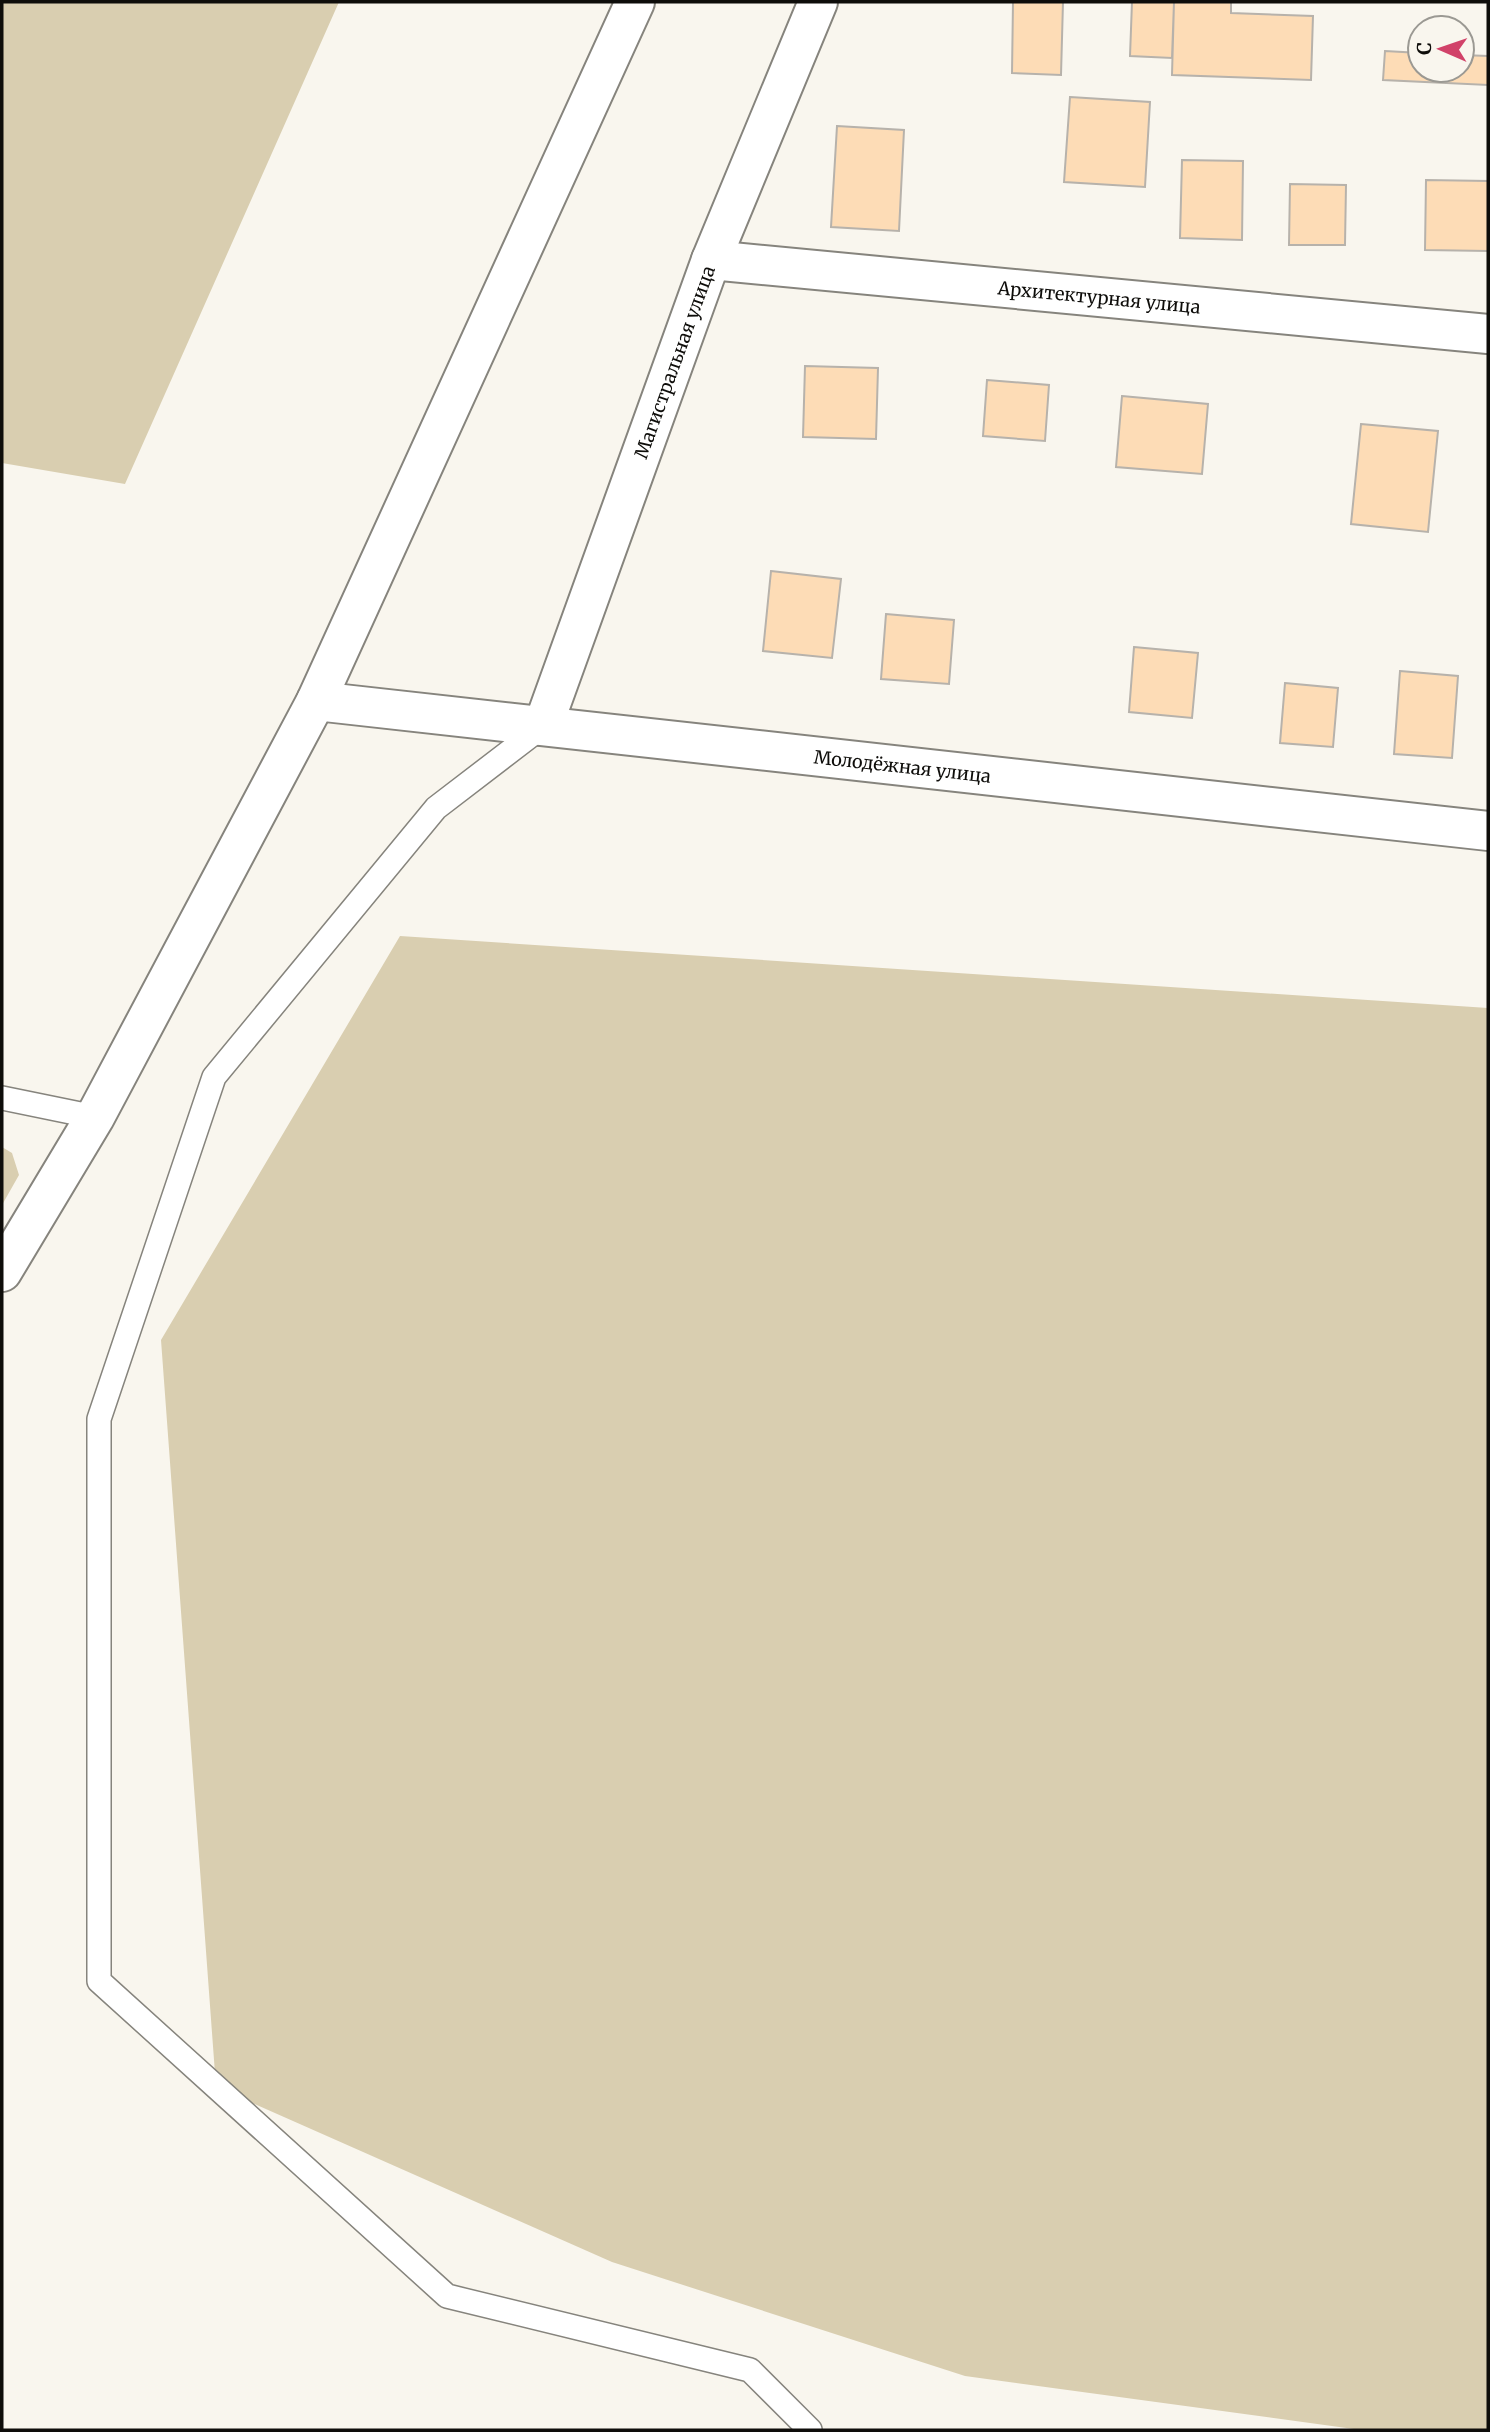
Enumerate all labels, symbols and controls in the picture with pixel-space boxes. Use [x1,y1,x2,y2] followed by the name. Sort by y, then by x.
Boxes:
[1406,14,1476,84] north arrow
[1412,42,1436,55] text: С
[629,262,720,461] street label: Магистральная улица
[996,276,1202,318] street label: Архитектурная улица
[813,745,992,787] street label: Молодёжная улица

